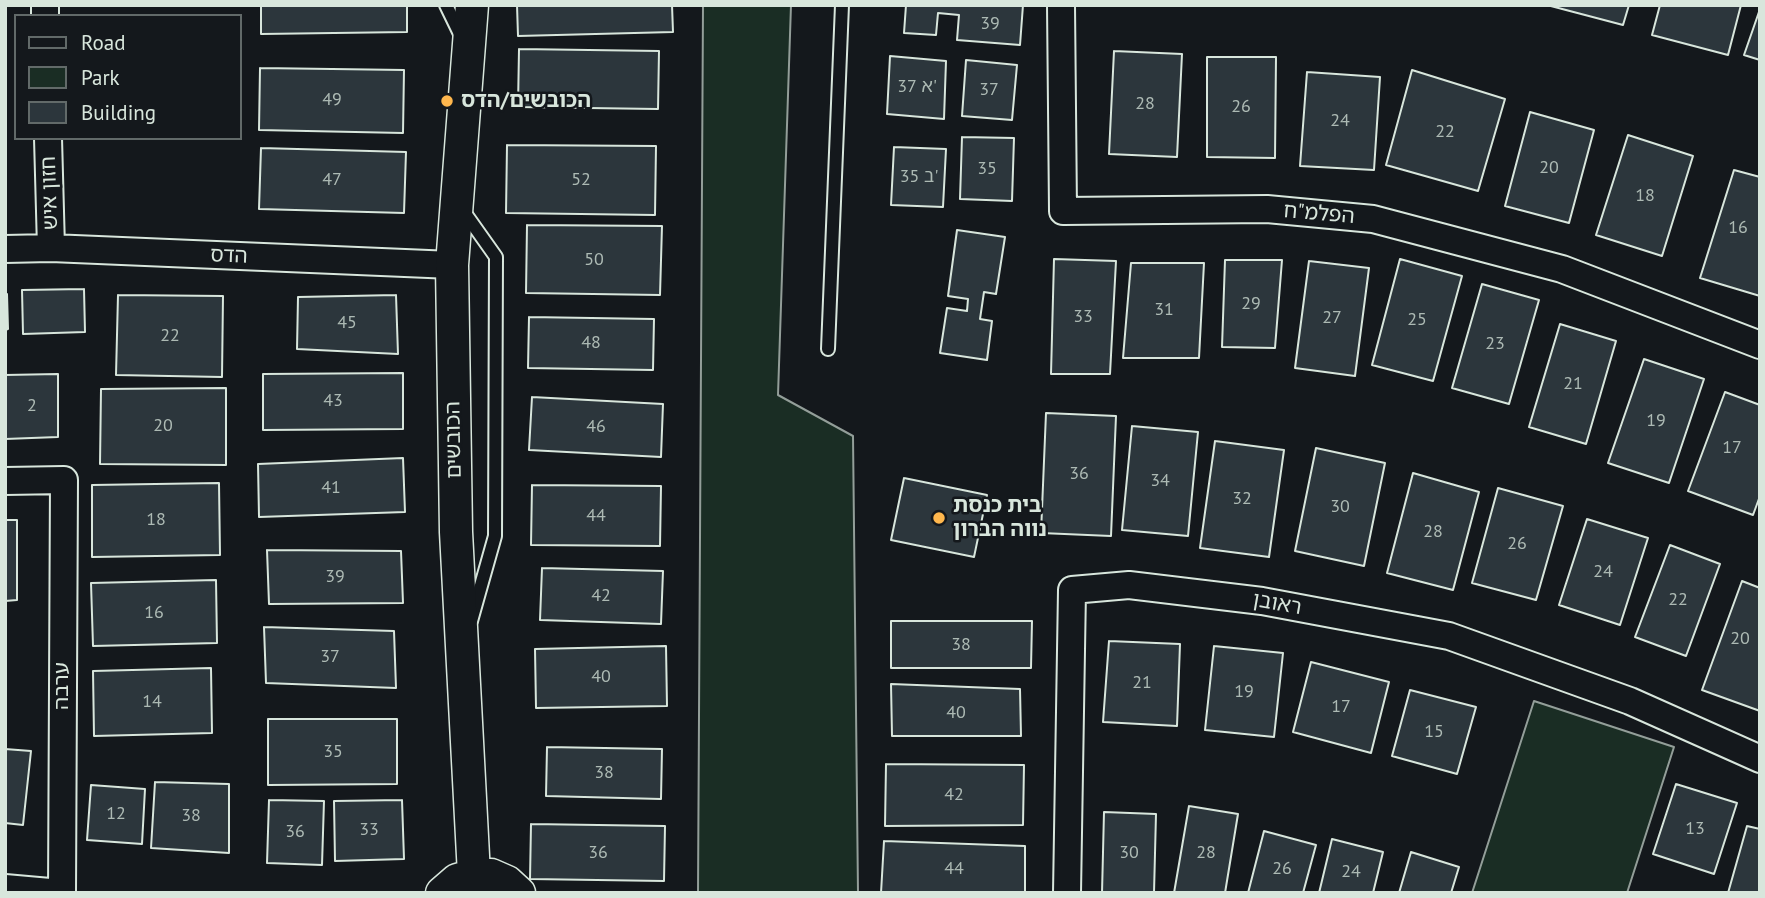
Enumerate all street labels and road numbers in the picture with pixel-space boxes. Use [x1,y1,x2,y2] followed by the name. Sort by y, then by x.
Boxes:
[36,156,64,230] street label: חזון איש
[1282,198,1356,230] street label: הפלמ"ח
[210,243,248,269] street label: הדס
[441,401,467,479] street label: הכובשים
[1250,587,1304,621] street label: ראובן
[49,662,75,710] street label: ערבה

